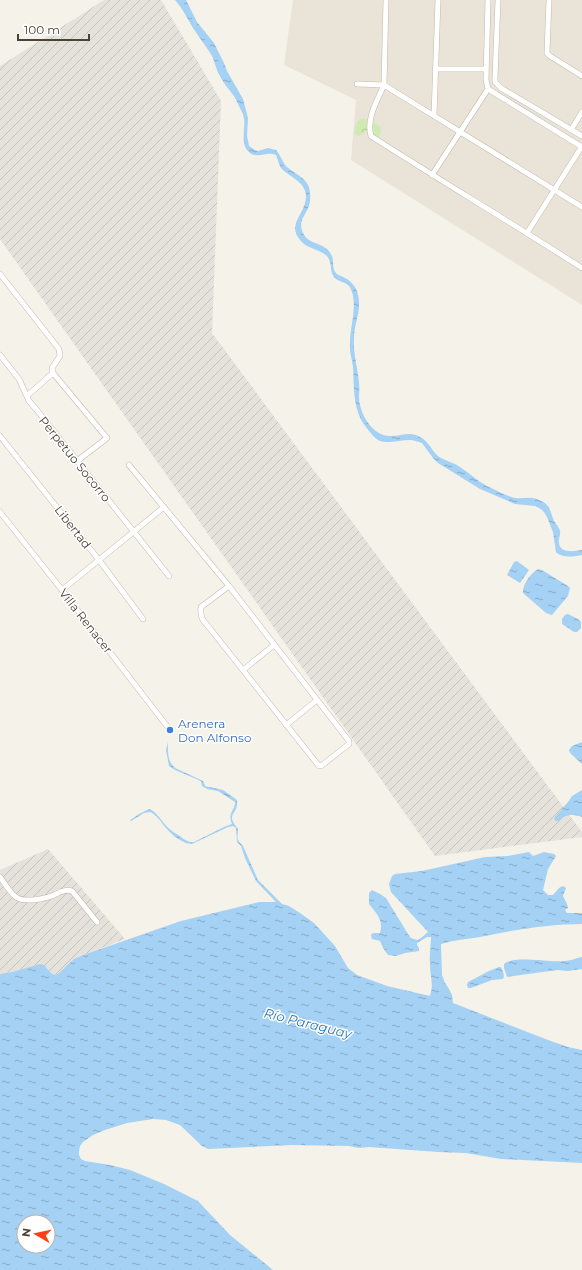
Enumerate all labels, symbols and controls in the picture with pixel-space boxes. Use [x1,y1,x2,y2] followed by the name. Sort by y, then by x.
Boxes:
[18,16,89,42] scale bar
[24,22,60,37] text: 100 m
[36,413,114,505] street label: Perpetuo Socorro
[52,502,94,552] street label: Libertad
[56,586,116,656] street label: Villa Renacer
[178,716,252,745] place label: Arenera Don Alfonso
[165,725,175,735] marker: Arenera Don Alfonso
[263,1004,354,1042] water label: Río Paraguay
[16,1214,56,1254] north arrow
[19,1227,34,1238] text: N

